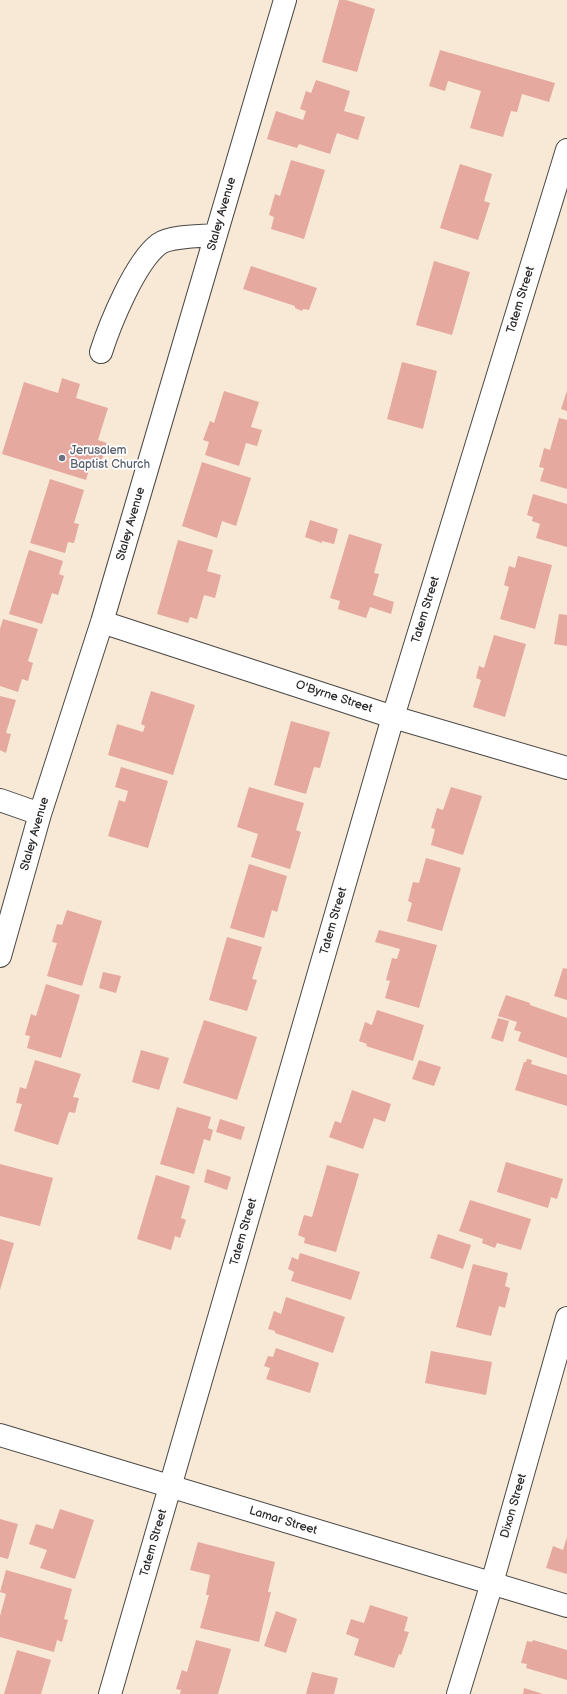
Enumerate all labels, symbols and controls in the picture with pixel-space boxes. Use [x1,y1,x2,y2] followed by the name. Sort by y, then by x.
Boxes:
[205,176,239,252] street label: Staley Avenue
[504,265,538,335] street label: Tatem Street
[70,444,150,472] place label: Jerusalem Baptist Church
[57,453,67,463] marker: Jerusalem Baptist Church
[114,486,148,562] street label: Staley Avenue
[409,575,443,645] street label: Tatem Street
[294,678,374,716] street label: O'Byrne Street
[18,796,52,872] street label: Staley Avenue
[318,886,350,956] street label: Tatem Street
[228,1197,260,1267] street label: Tatem Street
[498,1472,530,1540] street label: Dixon Street
[247,1504,319,1538] street label: Lamar Street
[138,1508,170,1578] street label: Tatem Street

